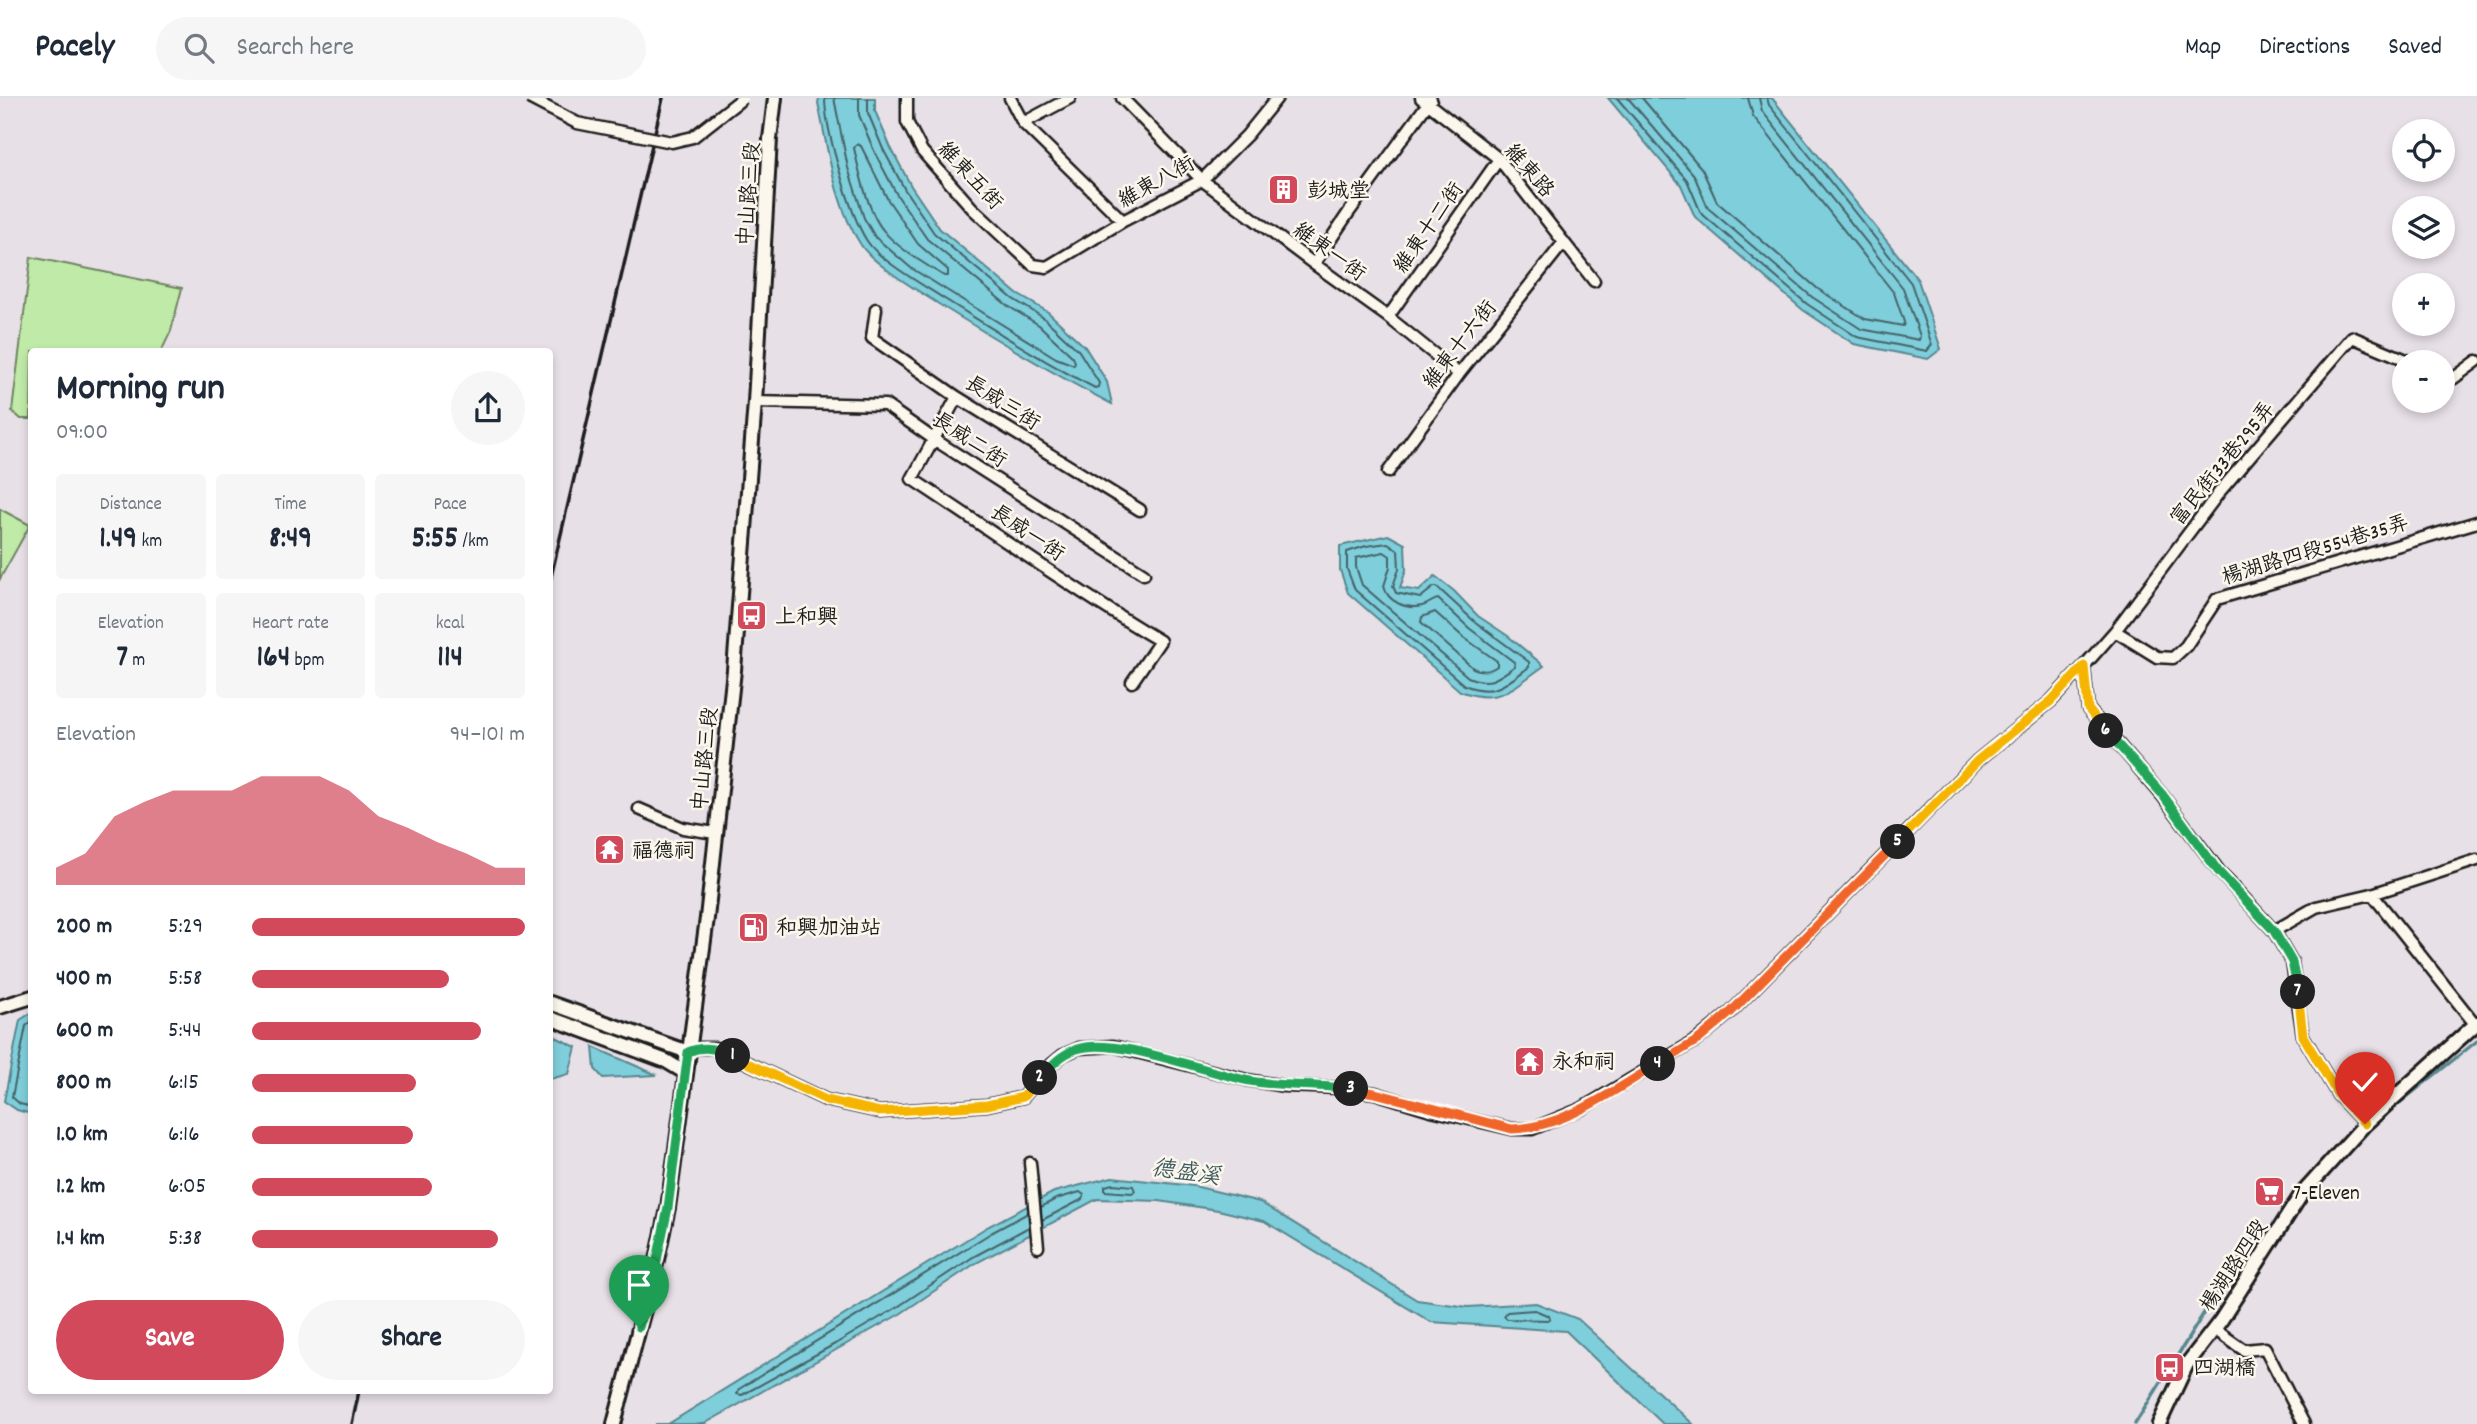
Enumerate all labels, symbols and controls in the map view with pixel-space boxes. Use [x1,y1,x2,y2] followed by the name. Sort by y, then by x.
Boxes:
[156,17,646,80] search box
[35,25,114,72] text: Pacely
[180,29,218,67] icon: search
[236,30,354,67] text: Search here
[2185,31,2221,65] text: Map
[2259,31,2350,65] text: Directions
[2388,31,2442,65] text: Saved
[2392,119,2455,413] map controls
[2392,119,2455,182] button: locate
[929,136,1008,218] street label: 維東五街
[1496,138,1560,206] street label: 維東路
[732,141,770,248] street label: 中山路三段
[1113,150,1201,217] street label: 維東八街
[1267,173,1301,207] building icon: 彭城堂
[1388,177,1473,280] street label: 維東十二街
[1307,178,1370,208] place label: 彭城堂
[2392,196,2455,259] button: layers
[1285,217,1371,290] street label: 維東一街
[2392,273,2455,336] button: +
[1417,295,1506,396] street label: 維東十六街
[2392,350,2455,413] button: −
[56,363,225,418] text: Morning run
[958,370,1045,440] street label: 長威三街
[451,371,525,445] button: share
[2165,396,2284,533] street label: 富民街33巷295弄
[925,406,1012,477] street label: 長威二街
[56,417,108,450] text: 09:00
[100,492,162,519] text: Distance
[274,492,307,519] text: Time
[433,492,467,519] text: Pace
[983,499,1070,570] street label: 長威一街
[2219,509,2413,595] street label: 楊湖路四段554巷35弄
[99,519,137,562] text: 1.49
[269,519,312,562] text: 8:49
[412,519,458,562] text: 5:55
[137,529,162,556] text: km
[458,529,489,556] text: /km
[735,599,769,633] bus stop icon: 上和興
[775,604,838,634] place label: 上和興
[98,611,164,638] text: Elevation
[252,611,329,638] text: Heart rate
[436,611,465,638] text: kcal
[116,638,128,681] text: 7
[256,638,290,681] text: 164
[437,638,463,681] text: 114
[128,648,145,675] text: m
[290,648,325,675] text: bpm
[687,706,727,813] street label: 中山路三段
[2088,714,2124,748] pin: 6
[2101,717,2110,744] text: 6
[56,719,136,752] text: Elevation
[450,719,525,752] text: 94–101 m
[1881,824,1916,860] pin: 5
[1893,828,1902,855] text: 5
[592,833,626,867] temple icon: 福德祠
[632,838,695,868] place label: 福德祠
[736,910,770,944] fuel station icon: 和興加油站
[56,911,112,944] text: 200 m
[168,911,203,944] text: 5:29
[776,915,881,945] place label: 和興加油站
[56,963,112,996] text: 400 m
[168,963,202,996] text: 5:58
[2280,974,2316,1010] pin: 7
[2294,978,2301,1005] text: 7
[56,1015,113,1048] text: 600 m
[168,1015,202,1048] text: 5:44
[716,1038,750,1074] pin: 1
[730,1042,735,1069] text: 1
[1512,1044,1546,1078] temple icon: 永和祠
[1640,1046,1676,1082] pin: 4
[1552,1049,1615,1079] place label: 永和祠
[1654,1050,1661,1077] text: 4
[2335,1052,2395,1124] pin
[1023,1060,1058,1096] pin: 2
[2346,1063,2384,1101] icon: check
[1035,1064,1044,1091] text: 2
[56,1067,111,1100] text: 800 m
[168,1067,199,1100] text: 6:15
[1334,1072,1368,1107] pin: 3
[1346,1075,1355,1102] text: 3
[56,1119,108,1152] text: 1.0 km
[168,1119,199,1152] text: 6:16
[1149,1153,1224,1196] water label: 德盛溪
[56,1171,105,1204] text: 1.2 km
[168,1171,206,1204] text: 6:05
[2253,1175,2287,1209] supermarket icon: 7-Eleven
[2293,1180,2360,1210] place label: 7-Eleven
[2194,1214,2277,1319] street label: 楊湖路四段
[56,1223,105,1256] text: 1.4 km
[168,1223,202,1256] text: 5:38
[609,1255,669,1327] pin
[620,1266,658,1304] icon: arrive
[56,1300,284,1380] button: Save
[298,1300,525,1380] button: Share
[2153,1350,2187,1384] bus stop icon: 四湖橋
[2193,1355,2256,1385] place label: 四湖橋

